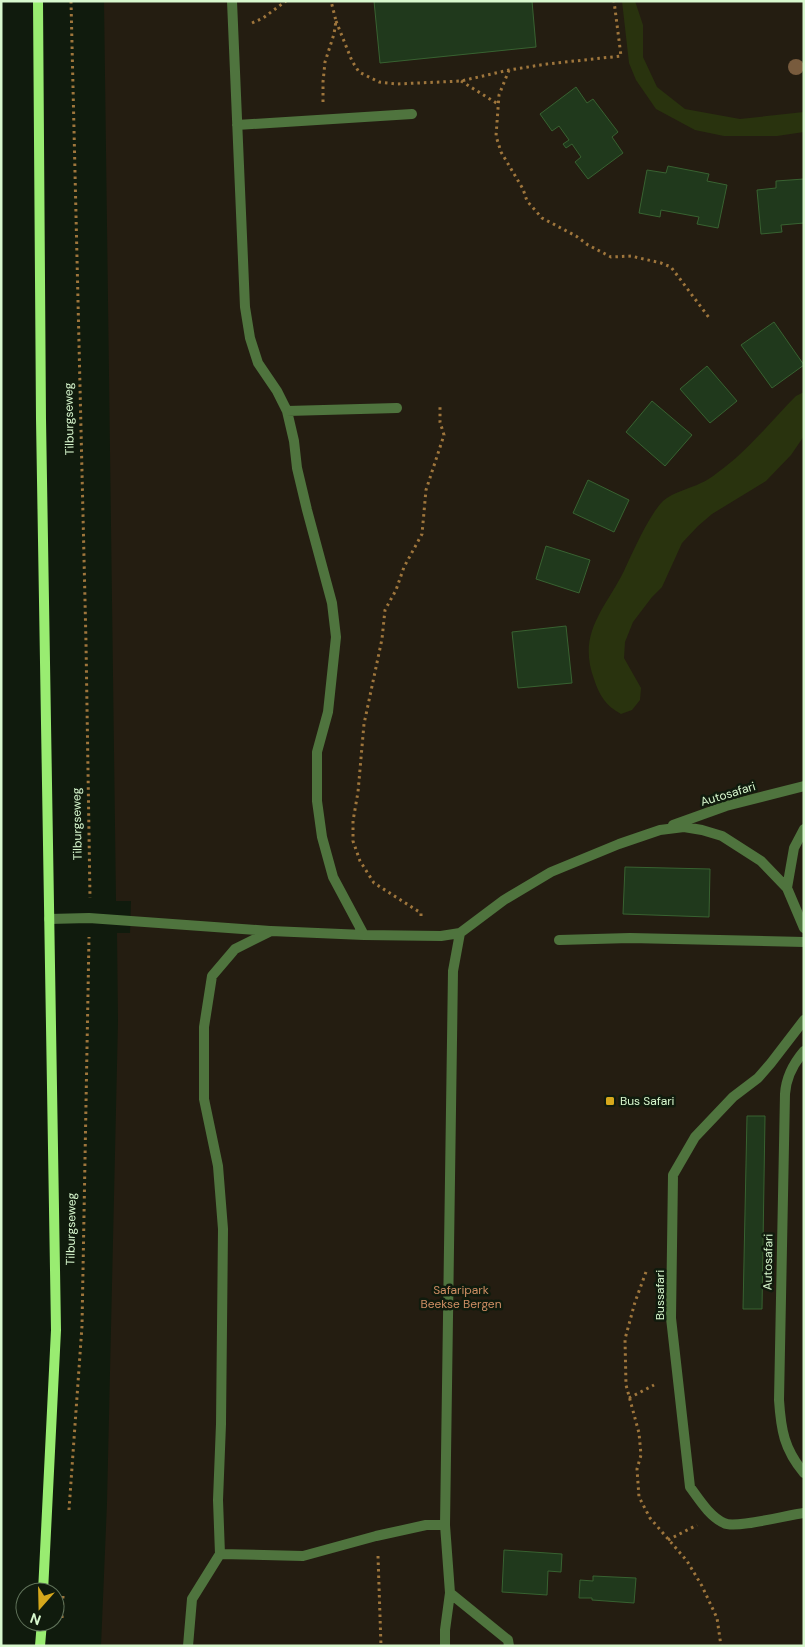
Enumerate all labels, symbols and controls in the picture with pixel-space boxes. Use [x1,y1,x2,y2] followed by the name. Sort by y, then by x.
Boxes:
[60,382,78,455] street label: Tilburgseweg
[699,778,758,810] street label: Autosafari
[68,787,86,860] street label: Tilburgseweg
[620,1093,675,1109] place label: Bus Safari
[604,1095,616,1107] marker: Bus Safari
[62,1192,80,1265] street label: Tilburgseweg
[760,1233,776,1290] street label: Autosafari
[652,1270,668,1320] street label: Bussafari
[420,1282,502,1312] park label: Safaripark Beekse Bergen
[15,1582,65,1632] north arrow
[28,1609,43,1629] text: N

